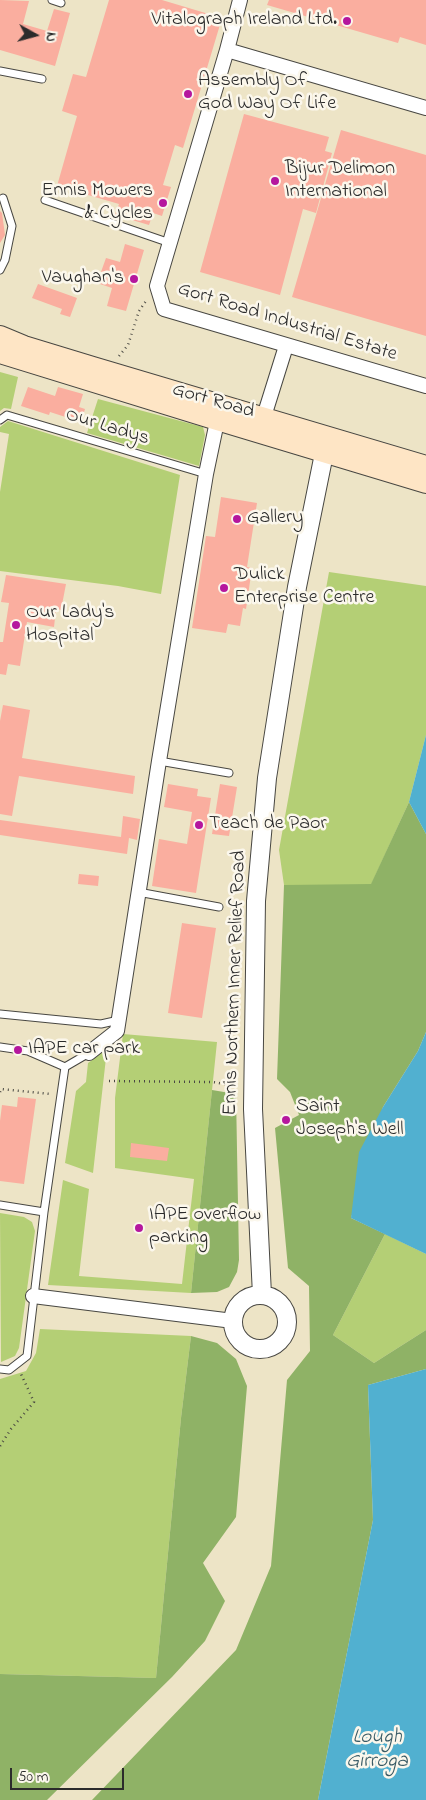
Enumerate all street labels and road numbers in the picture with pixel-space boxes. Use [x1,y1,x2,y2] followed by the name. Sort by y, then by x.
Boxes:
[175,278,399,368] street label: Gort Road Industrial Estate
[169,379,257,425] street label: Gort Road
[62,404,152,452] street label: Our Ladys
[219,850,253,1116] street label: Ennis Northern Inner Relief Road

